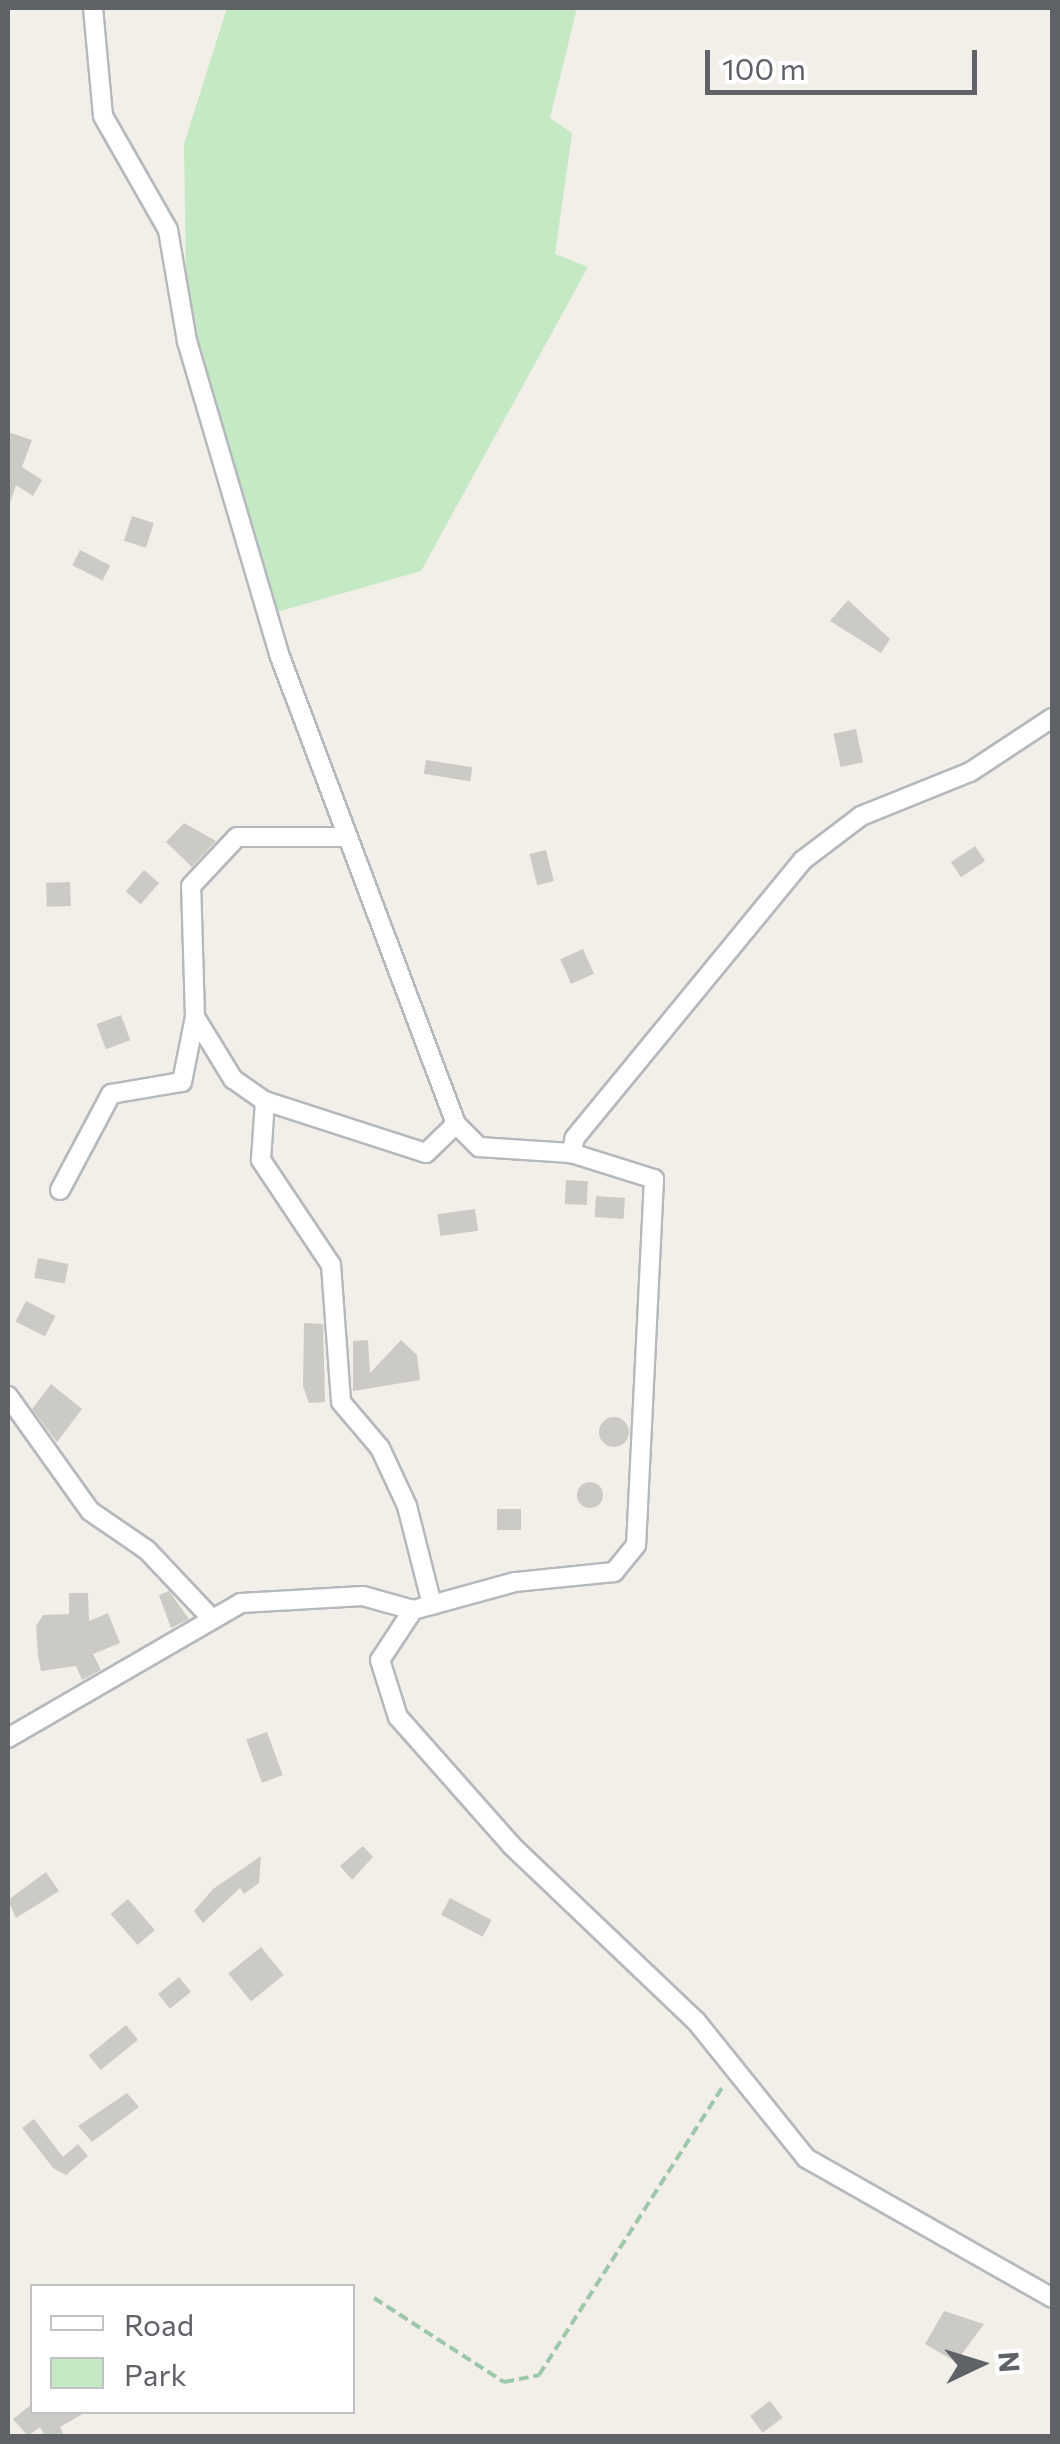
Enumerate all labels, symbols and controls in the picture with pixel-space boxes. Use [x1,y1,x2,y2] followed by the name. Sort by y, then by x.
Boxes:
[710,30,982,92] scale bar
[722,49,806,86] text: 100 m
[30,2284,355,2414] legend
[124,2305,194,2342] text: Road
[930,2314,1030,2414] north arrow
[992,2350,1028,2374] text: N
[124,2355,187,2392] text: Park

